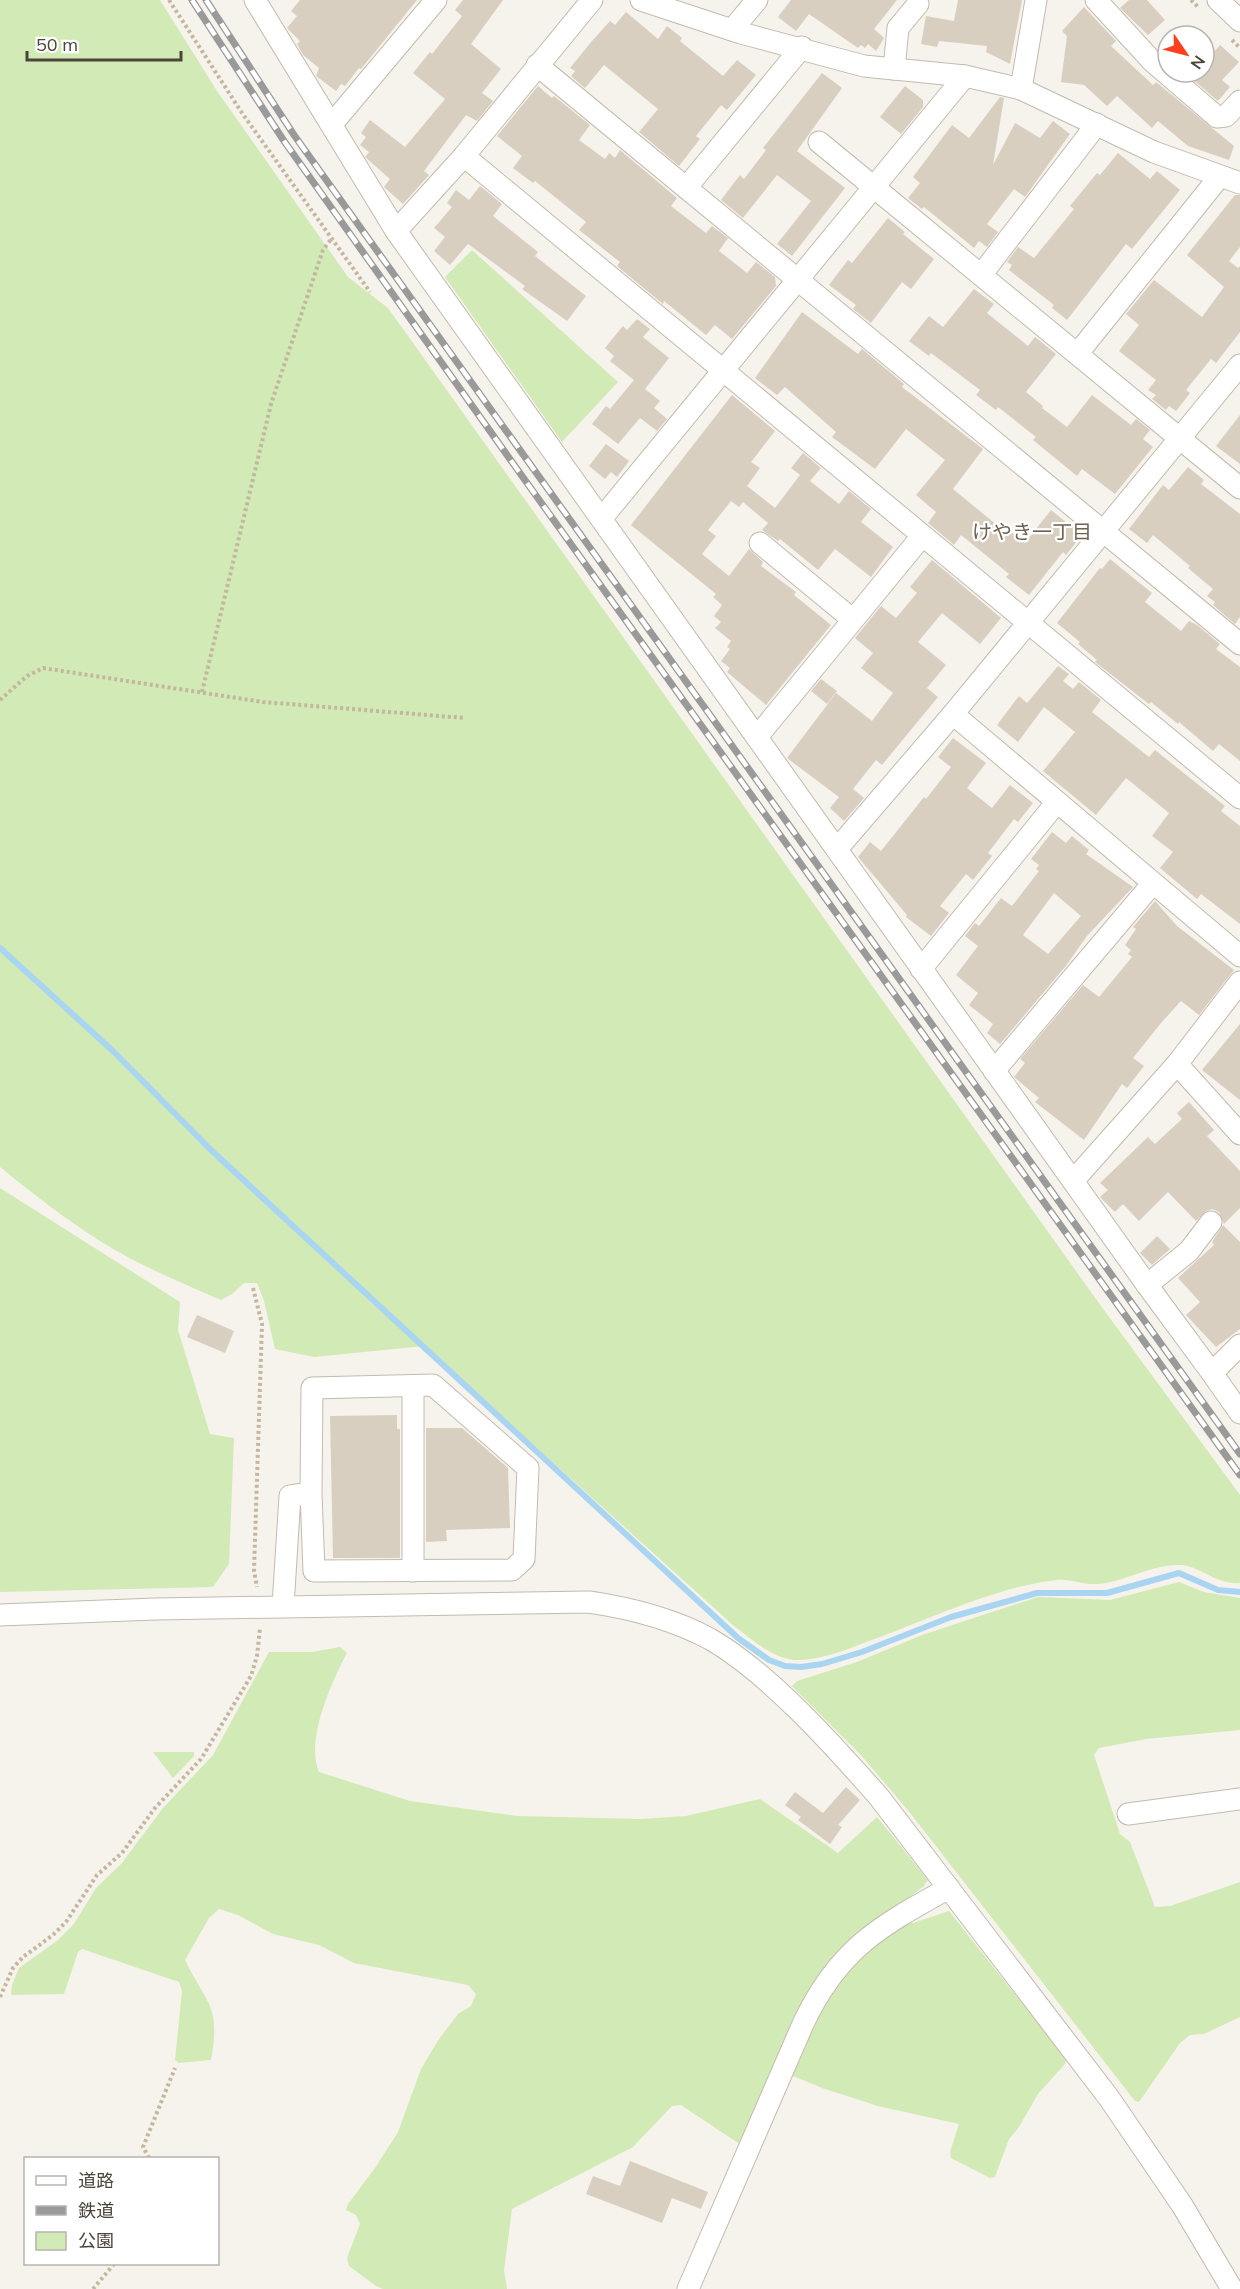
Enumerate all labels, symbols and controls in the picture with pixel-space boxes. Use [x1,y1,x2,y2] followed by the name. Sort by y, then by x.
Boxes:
[27,24,182,62] scale bar
[1156,24,1216,84] north arrow
[36,33,78,56] text: 50 m
[1187,52,1210,73] text: N
[972,519,1092,544] district label: けやき一丁目
[24,2157,219,2265] legend
[78,2169,114,2192] text: 道路
[78,2199,114,2222] text: 鉄道
[78,2229,114,2252] text: 公園

